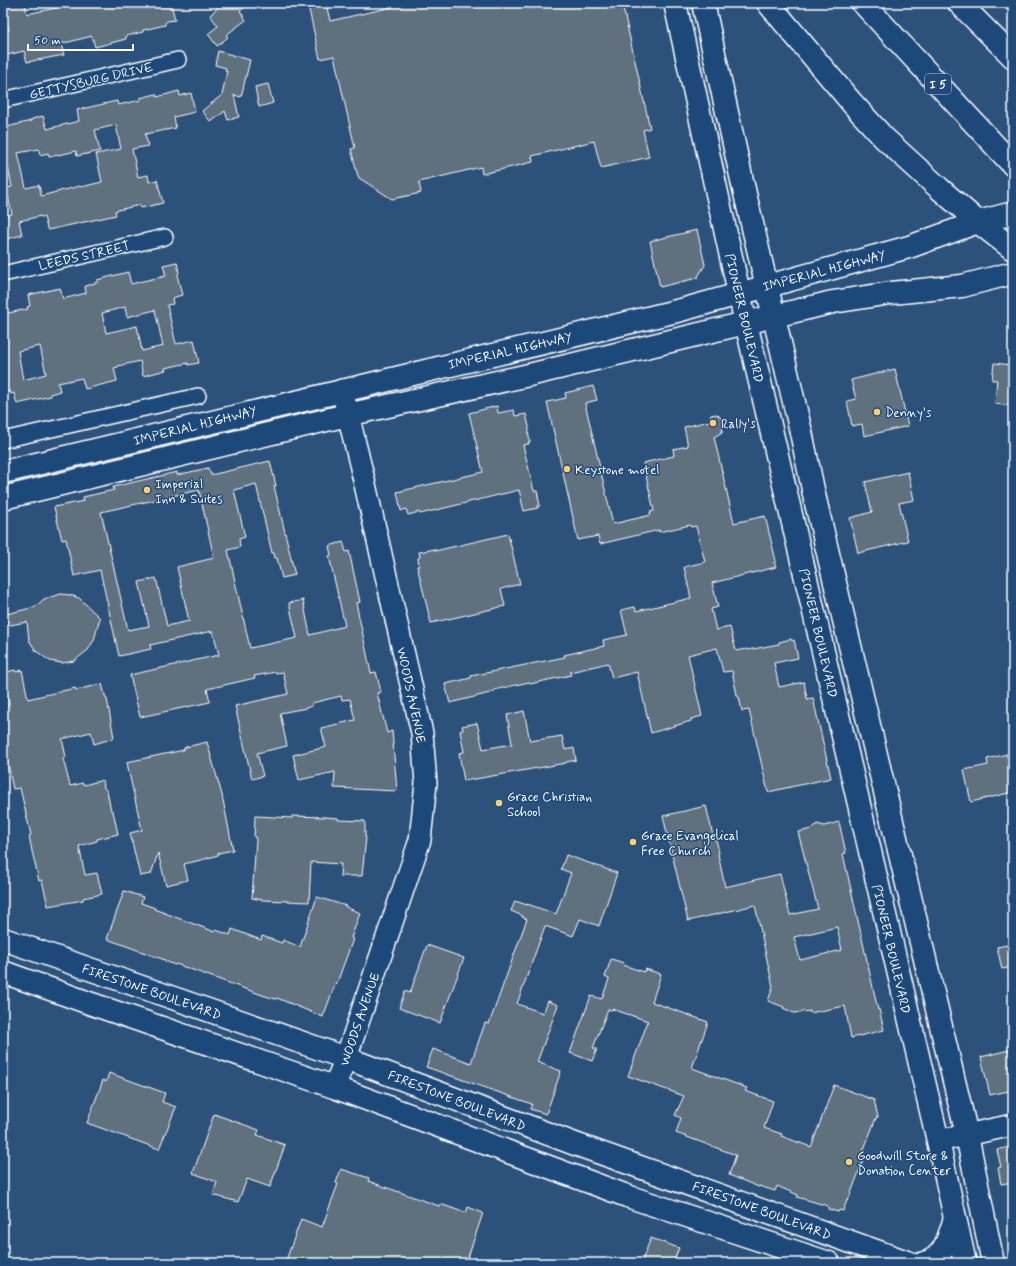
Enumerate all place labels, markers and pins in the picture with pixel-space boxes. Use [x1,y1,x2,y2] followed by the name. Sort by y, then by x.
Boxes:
[885,405,932,422] place label: Denny's
[872,407,882,417] marker: Denny's
[721,416,756,433] place label: Rally's
[708,418,718,428] marker: Rally's
[575,462,660,479] place label: Keystone motel
[562,464,572,474] marker: Keystone motel
[155,476,223,508] place label: Imperial Inn & Suites
[142,485,152,495] marker: Imperial Inn & Suites
[507,789,592,821] place label: Grace Christian School
[494,798,504,808] marker: Grace Christian School
[641,828,739,860] place label: Grace Evangelical Free Church
[628,837,638,847] marker: Grace Evangelical Free Church
[857,1148,951,1180] place label: Goodwill Store & Donation Center
[844,1157,854,1167] marker: Goodwill Store & Donation Center

